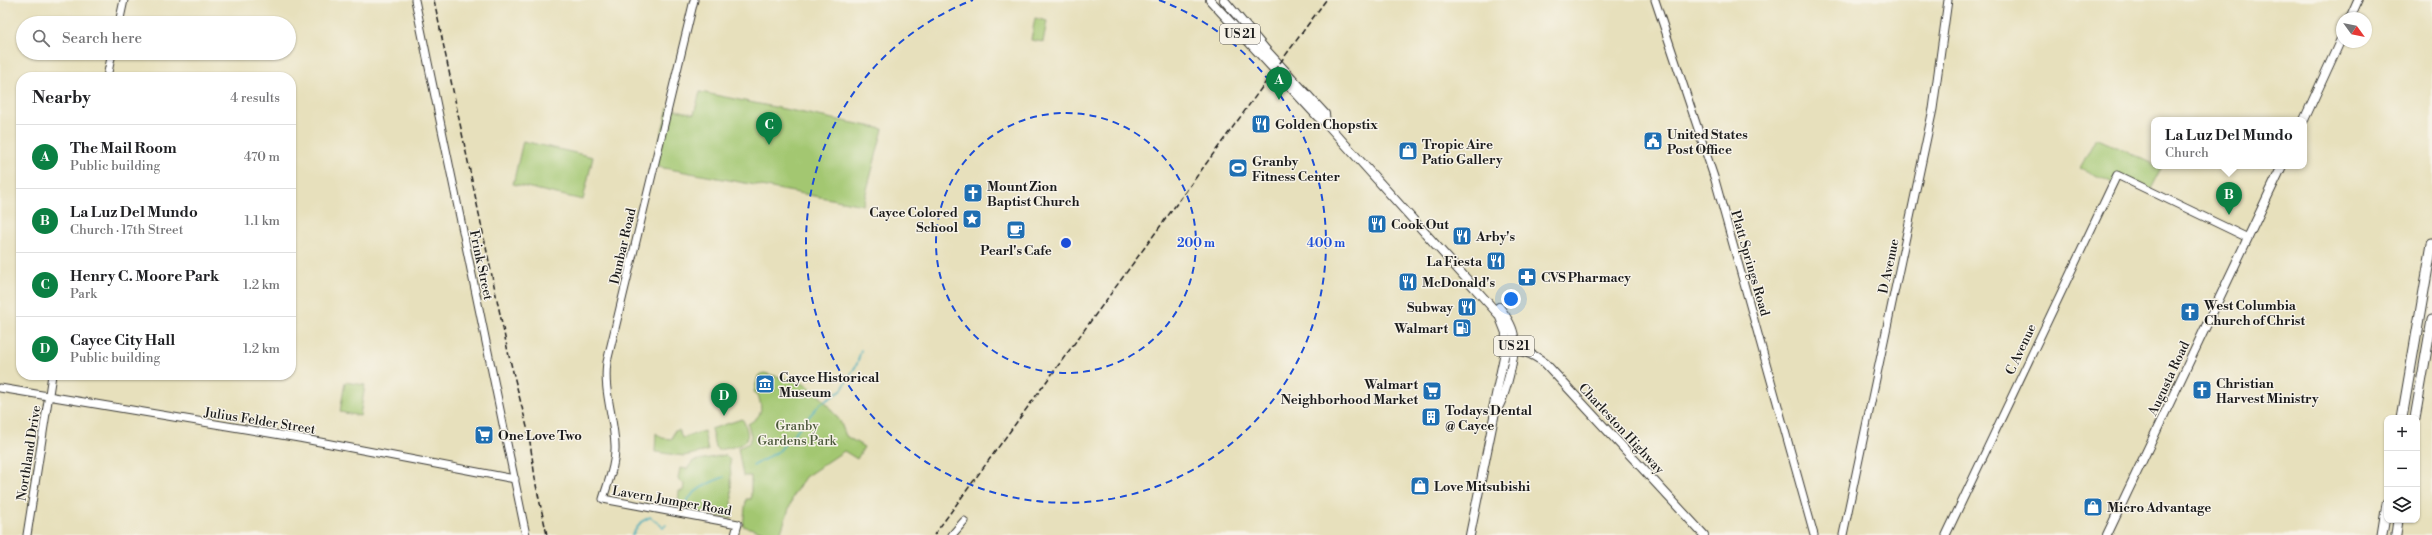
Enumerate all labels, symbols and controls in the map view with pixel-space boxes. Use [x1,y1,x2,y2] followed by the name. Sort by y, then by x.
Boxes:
[2336,12,2372,48] north arrow
[16,16,296,60] search box
[1220,24,1260,44] road number: US 21
[30,27,52,49] icon: search
[62,29,142,48] text: Search here
[1266,67,1292,100] pin: A
[32,87,91,109] text: Nearby
[230,90,280,106] text: 4 results
[756,112,782,145] pin: C
[1250,113,1272,135] restaurant icon: Golden Chopstix
[1275,117,1378,133] place label: Golden Chopstix
[2151,117,2307,169] popup
[2165,126,2293,145] text: La Luz Del Mundo
[1667,127,1748,158] place label: United States Post Office
[1642,130,1664,152] public building icon: United States Post Office
[1422,137,1503,168] place label: Tropic Aire Patio Gallery
[70,139,177,158] text: The Mail Room
[1397,140,1419,162] shop icon: Tropic Aire Patio Gallery
[2165,145,2209,161] text: Church
[40,149,50,165] text: A
[244,149,280,165] text: 470 m
[1252,154,1340,185] place label: Granby Fitness Center
[1227,157,1249,179] sports icon: Granby Fitness Center
[70,158,160,174] text: Public building
[987,179,1080,210] place label: Mount Zion Baptist Church
[962,182,984,204] church icon: Mount Zion Baptist Church
[2216,182,2242,215] pin: B
[70,203,198,222] text: La Luz Del Mundo
[869,205,959,236] place label: Cayce Colored School
[606,206,640,286] street label: Dunbar Road
[961,208,983,230] place icon: Cayce Colored School
[1727,209,1773,319] street label: Platt Springs Road
[40,213,50,229] text: B
[245,213,280,229] text: 1.1 km
[1366,213,1388,235] restaurant icon: Cook Out
[1391,217,1449,233] place label: Cook Out
[1005,219,1027,241] cafe icon: Pearl's Cafe
[70,222,183,238] text: Church · 17th Street
[1451,225,1473,247] restaurant icon: Arby's
[466,229,496,302] street label: Frink Street
[1475,229,1515,245] place label: Arby's
[1059,236,1073,250] centre of rings
[1177,236,1215,251] text: 200 m
[1307,236,1345,251] text: 400 m
[1875,237,1903,295] street label: D Avenue
[980,243,1052,259] place label: Pearl's Cafe
[1485,250,1507,272] restaurant icon: La Fiesta
[1426,254,1483,270] place label: La Fiesta
[1516,266,1538,288] pharmacy icon: CVS Pharmacy
[70,267,219,286] text: Henry C. Moore Park
[1541,270,1631,286] place label: CVS Pharmacy
[1397,271,1419,293] restaurant icon: McDonald's
[1422,275,1496,291] place label: McDonald's
[40,277,50,293] text: C
[243,277,280,293] text: 1.2 km
[70,286,97,302] text: Park
[1501,289,1521,309] your location
[1456,296,1478,318] restaurant icon: Subway
[2203,298,2306,329] place label: West Columbia Church of Christ
[1407,300,1453,316] place label: Subway
[2179,301,2201,323] church icon: West Columbia Church of Christ
[1451,317,1473,339] fuel station icon: Walmart
[1393,321,1448,337] place label: Walmart
[2002,321,2040,377] street label: C Avenue
[70,331,175,350] text: Cayce City Hall
[1494,336,1534,356] road number: US 21
[2144,338,2193,419] street label: Augusta Road
[40,341,50,357] text: D
[243,341,280,357] text: 1.2 km
[70,350,160,366] text: Public building
[779,370,880,401] place label: Cayce Historical Museum
[754,373,776,395] museum icon: Cayce Historical Museum
[2216,376,2319,407] place label: Christian Harvest Ministry
[1281,377,1418,408] place label: Walmart Neighborhood Market
[2191,379,2213,401] church icon: Christian Harvest Ministry
[1421,380,1443,402] supermarket icon: Walmart Neighborhood Market
[1575,380,1668,478] street label: Charleston Highway
[711,383,737,416] pin: D
[1445,403,1533,434] place label: Todays Dental @ Cayce
[14,404,45,502] street label: Northland Drive
[202,404,317,438] street label: Julius Felder Street
[1420,406,1442,428] building icon: Todays Dental @ Cayce
[2384,415,2420,523] map controls
[2384,415,2420,451] button: +
[758,418,838,449] park label: Granby Gardens Park
[473,424,495,446] supermarket icon: One Love Two
[498,428,582,444] place label: One Love Two
[2384,451,2420,487] button: −
[1409,475,1431,497] shop icon: Love Mitsubishi
[1434,479,1530,495] place label: Love Mitsubishi
[611,483,733,519] street label: Lavern Jumper Road
[2384,487,2420,523] button: layers
[2082,496,2104,518] shop icon: Micro Advantage
[2107,500,2211,516] place label: Micro Advantage

